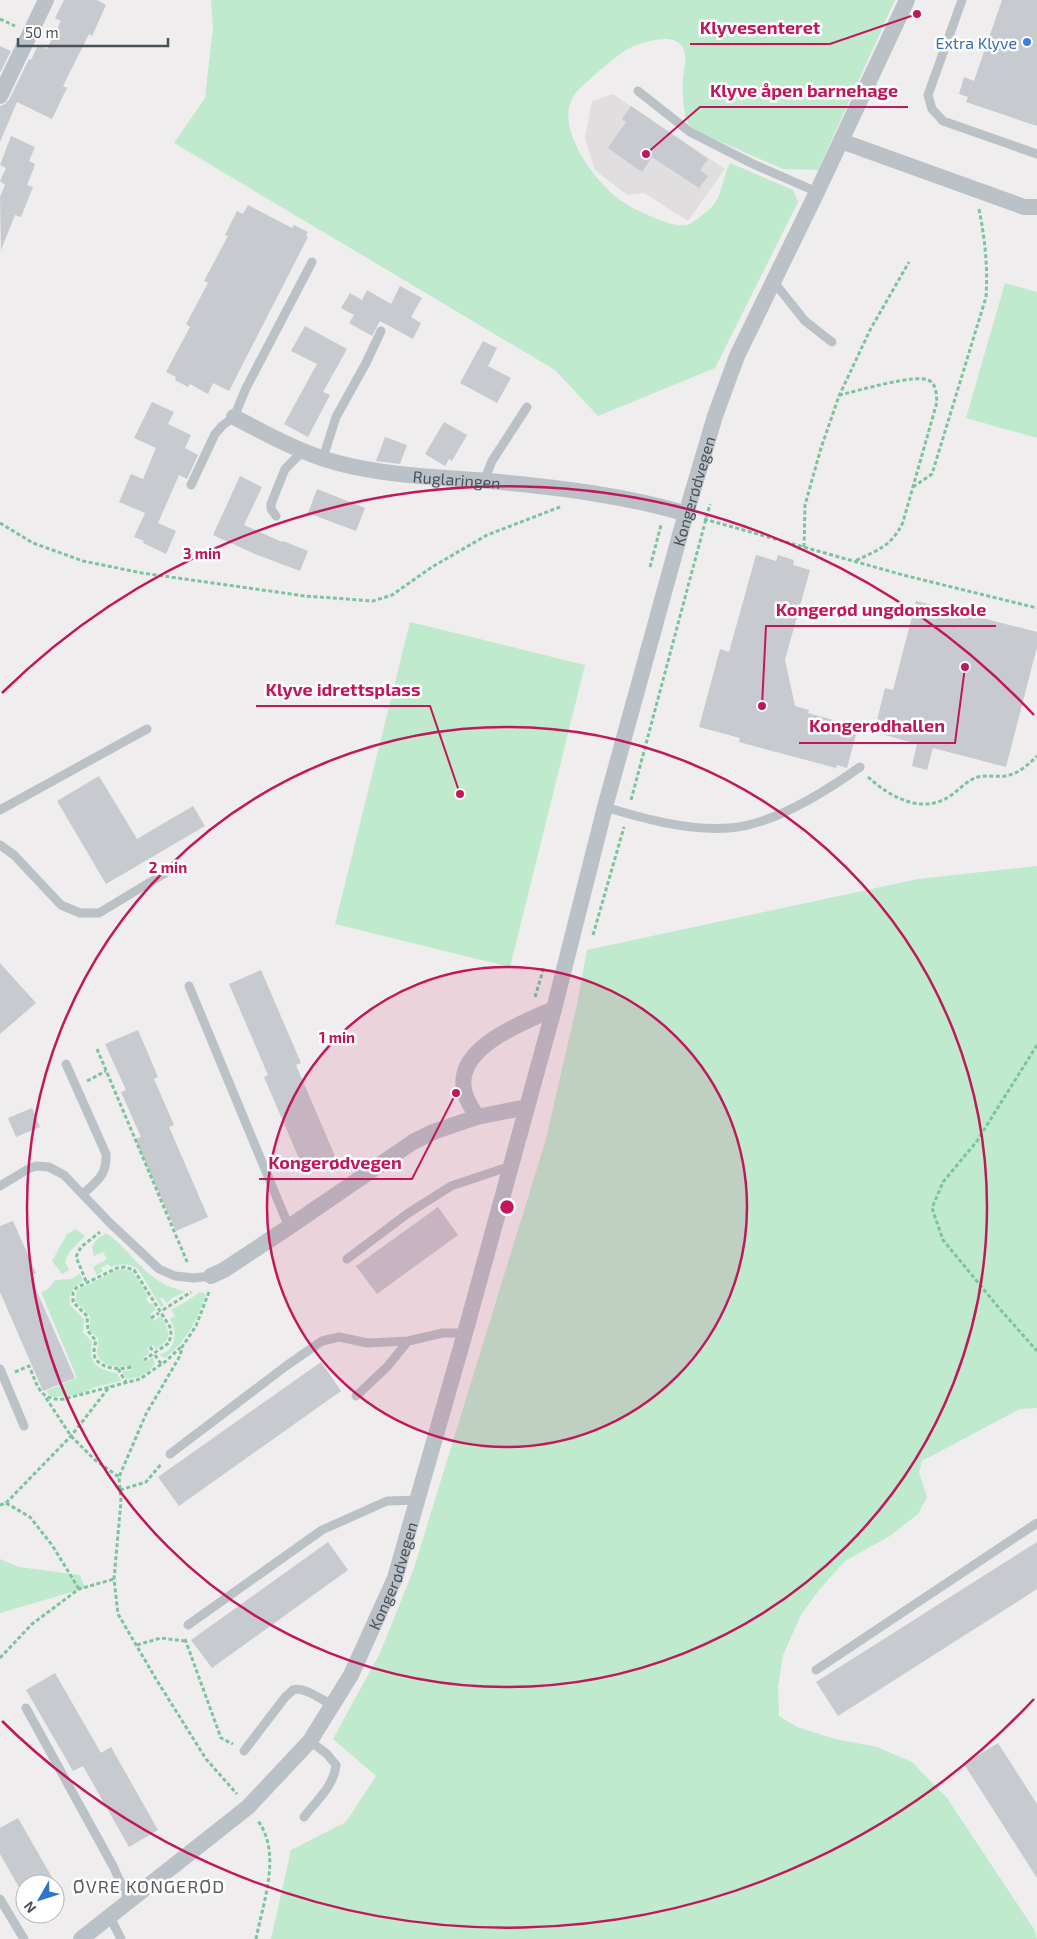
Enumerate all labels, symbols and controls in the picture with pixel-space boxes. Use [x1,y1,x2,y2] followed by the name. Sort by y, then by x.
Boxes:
[690,11,830,44] callout: Klyvesenteret
[18,15,168,47] scale bar
[700,16,821,38] text: Klyvesenteret
[25,23,59,41] text: 50 m
[935,33,1017,52] place label: Extra Klyve
[1021,36,1033,48] marker: Extra Klyve
[700,74,908,107] callout: Klyve åpen barnehage
[710,79,898,101] text: Klyve åpen barnehage
[668,434,718,548] street label: Kongerødvegen
[412,466,502,492] street label: Ruglaringen
[183,544,221,562] text: 3 min
[766,593,996,626] callout: Kongerød ungdomsskole
[776,598,986,620] text: Kongerød ungdomsskole
[256,673,430,706] callout: Klyve idrettsplass
[266,678,420,700] text: Klyve idrettsplass
[799,710,955,743] callout: Kongerødhallen
[809,714,945,736] text: Kongerødhallen
[149,858,187,876] text: 2 min
[319,1028,355,1046] text: 1 min
[259,1146,412,1179] callout: Kongerødvegen
[268,1151,402,1173] text: Kongerødvegen
[498,1198,516,1216] centre of rings
[363,1519,420,1632] street label: Kongerødvegen
[15,1874,65,1924] north arrow
[73,1875,225,1897] district label: ØVRE KONGERØD
[20,1898,39,1917] text: N

